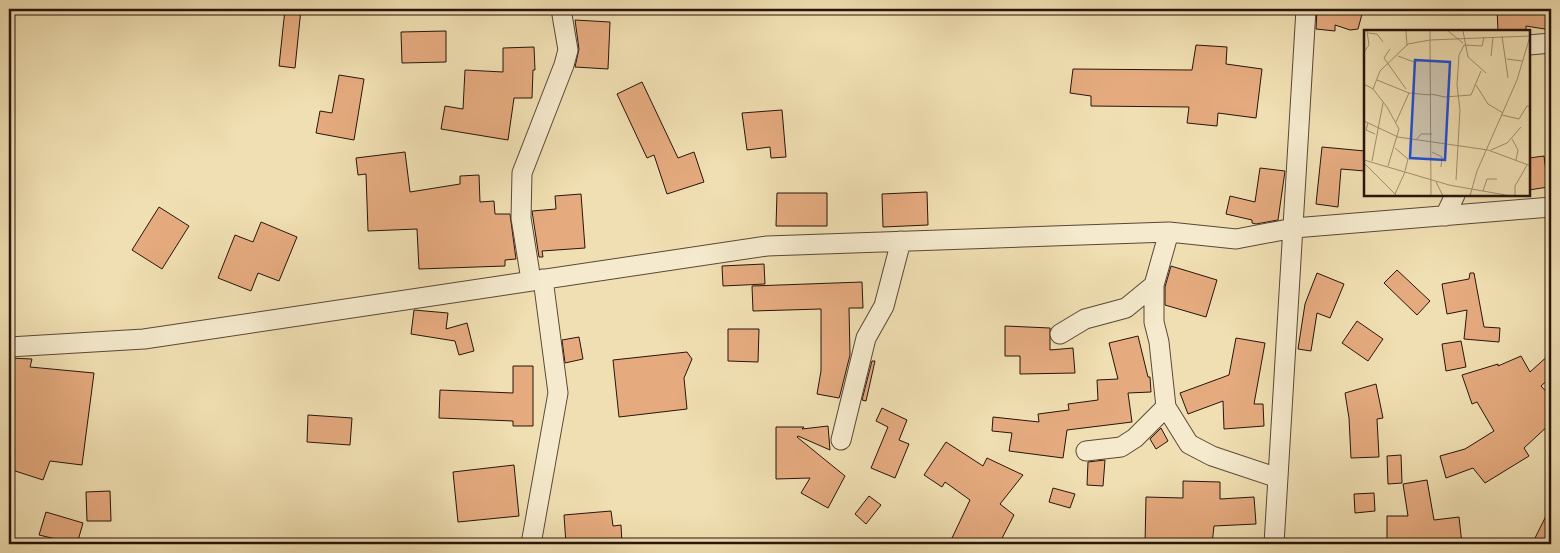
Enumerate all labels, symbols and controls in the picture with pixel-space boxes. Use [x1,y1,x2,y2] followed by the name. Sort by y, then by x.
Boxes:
[1364,30,1530,196] inset map

